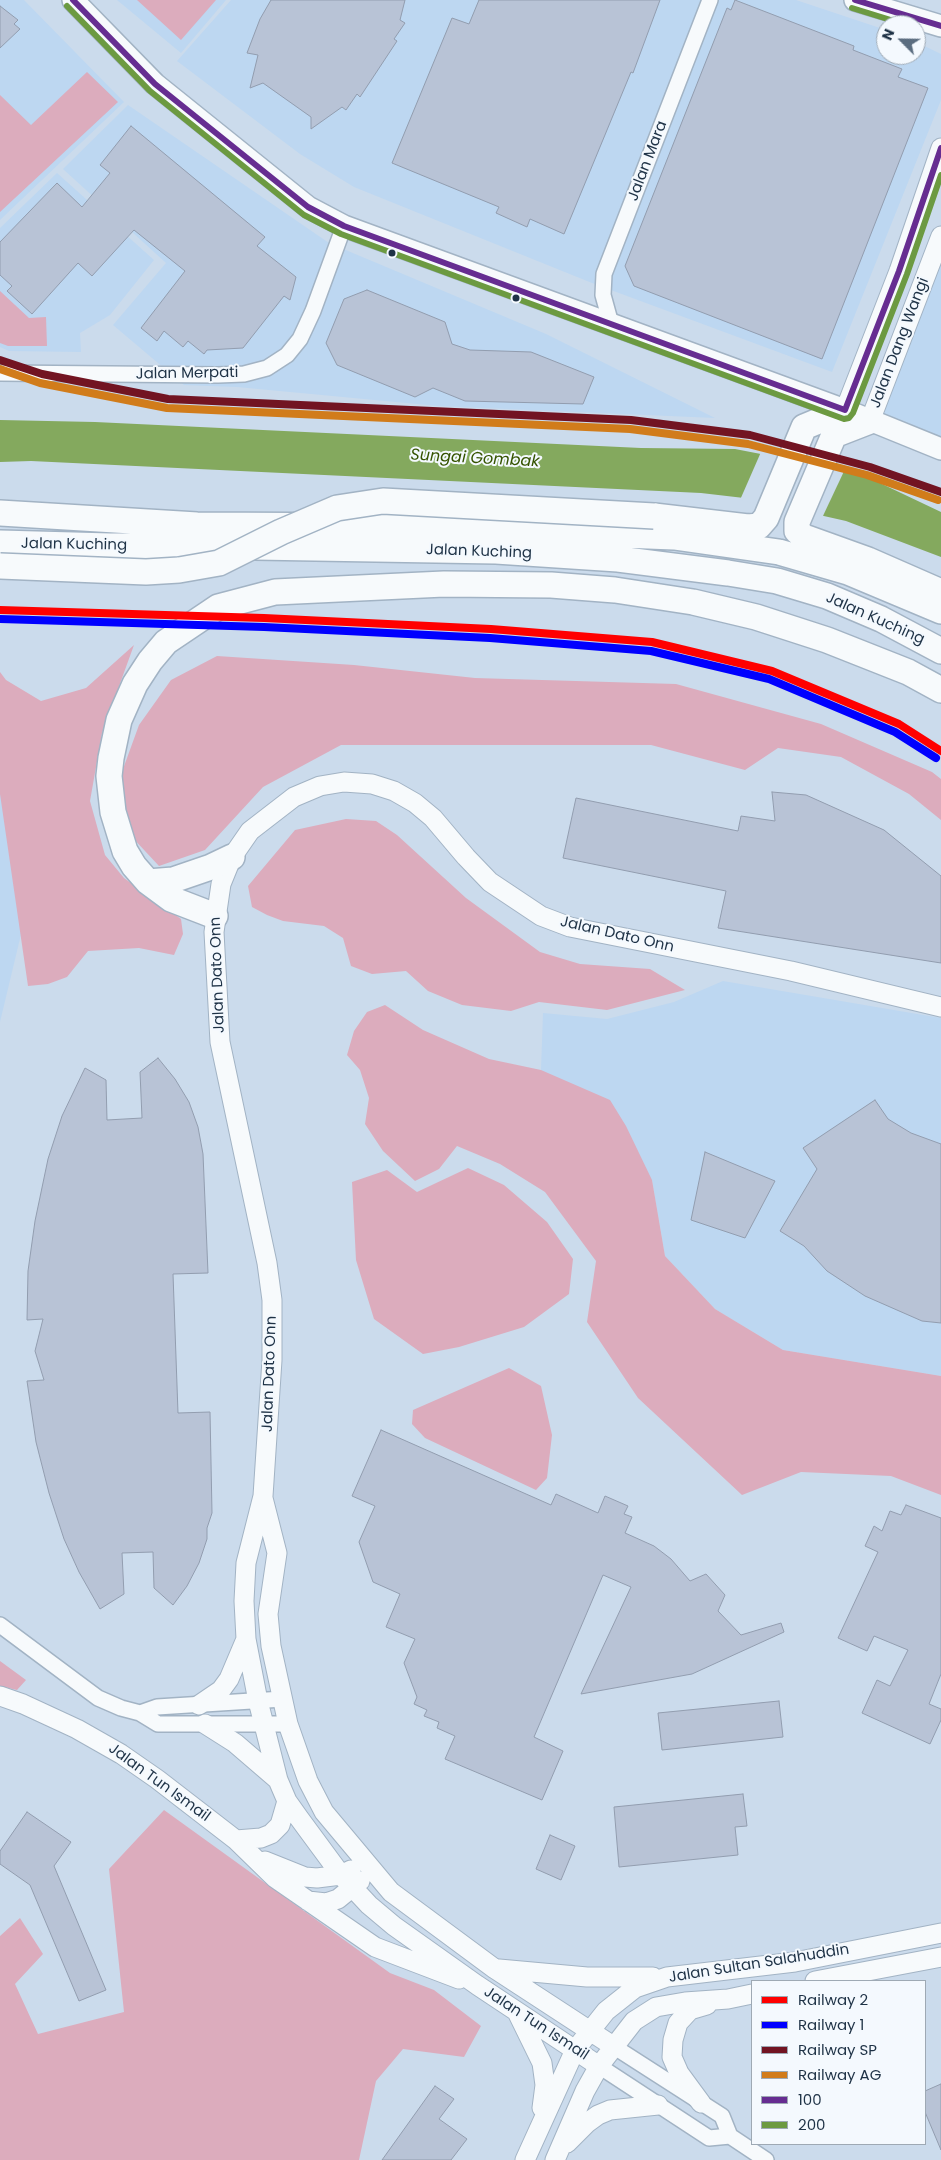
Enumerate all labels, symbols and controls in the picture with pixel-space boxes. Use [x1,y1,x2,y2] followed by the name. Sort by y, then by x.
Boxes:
[876,15,926,65] north arrow
[877,26,899,43] text: N
[624,118,672,204] street label: Jalan Mara
[387,248,397,258] unlabelled marker
[867,275,933,411] street label: Jalan Dang Wangi
[511,293,521,303] unlabelled marker
[135,364,239,384] street label: Jalan Merpati
[410,446,540,472] water label: Sungai Gombak
[21,535,127,555] street label: Jalan Kuching
[426,541,532,563] street label: Jalan Kuching
[823,589,927,649] street label: Jalan Kuching
[558,913,676,957] street label: Jalan Dato Onn
[207,917,229,1033] street label: Jalan Dato Onn
[259,1316,281,1432] street label: Jalan Dato Onn
[105,1740,213,1826] street label: Jalan Tun Ismail
[668,1941,850,1987] street label: Jalan Sultan Salahuddin
[751,1980,926,2145] legend
[480,1983,592,2065] street label: Jalan Tun Ismail
[798,1989,868,2010] text: Railway 2
[798,2014,864,2035] text: Railway 1
[798,2039,877,2060] text: Railway SP
[798,2064,881,2085] text: Railway AG
[798,2089,822,2110] text: 100
[798,2114,825,2135] text: 200

